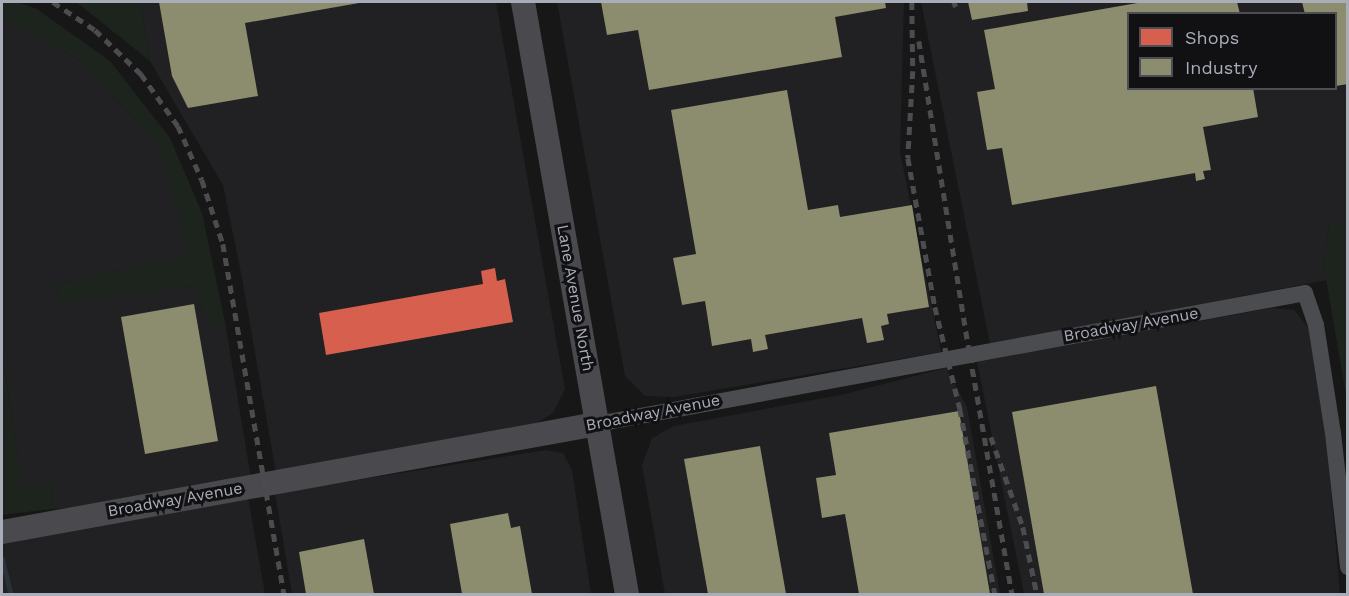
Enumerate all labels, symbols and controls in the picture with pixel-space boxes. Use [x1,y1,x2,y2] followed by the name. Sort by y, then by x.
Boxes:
[1127,12,1337,90] legend
[1185,27,1239,48] text: Shops
[1185,57,1257,78] text: Industry
[553,223,597,373] street label: Lane Avenue North
[1062,304,1200,346] street label: Broadway Avenue
[584,390,722,436] street label: Broadway Avenue
[106,479,244,521] street label: Broadway Avenue

